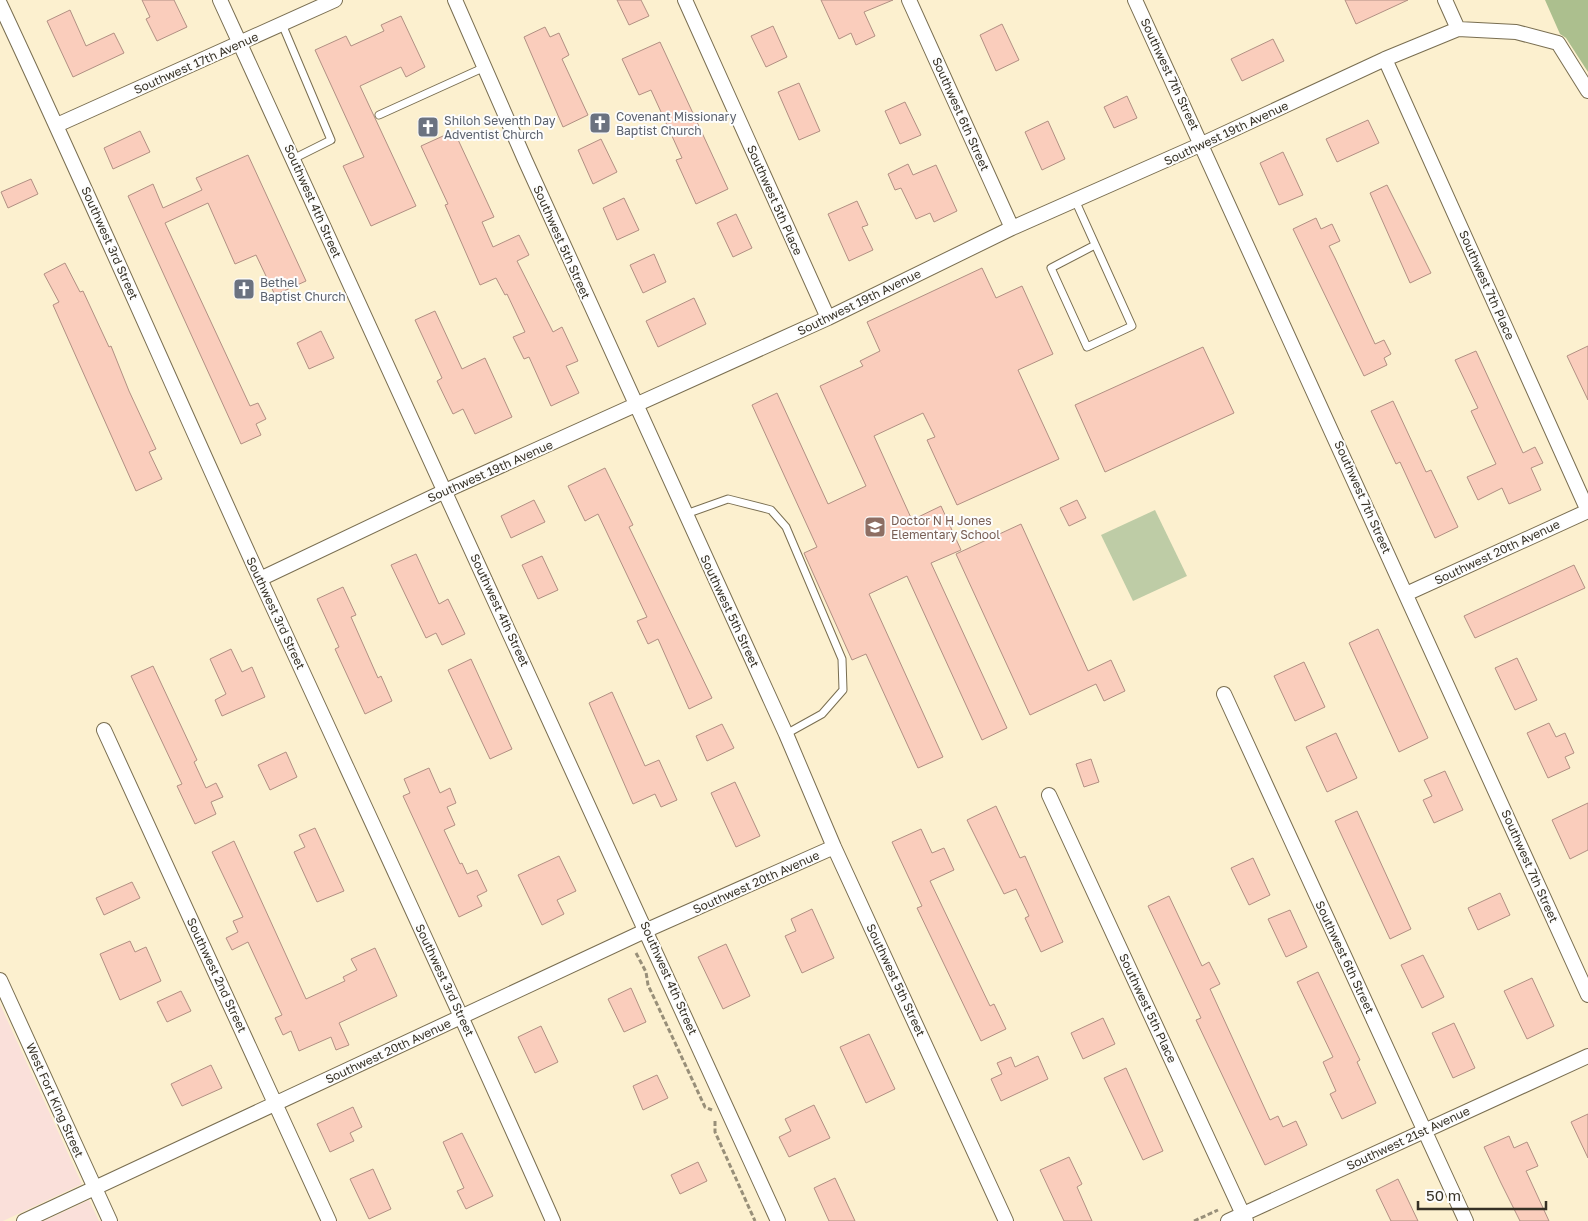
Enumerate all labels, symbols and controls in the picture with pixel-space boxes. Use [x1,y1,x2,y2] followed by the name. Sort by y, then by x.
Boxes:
[1137,16,1203,133] street label: Southwest 7th Street
[131,29,261,97] street label: Southwest 17th Avenue
[929,55,993,173] street label: Southwest 6th Street
[1161,98,1291,168] street label: Southwest 19th Avenue
[616,109,737,138] place label: Covenant Missionary Baptist Church
[588,111,612,135] church icon: Covenant Missionary Baptist Church
[444,113,556,142] place label: Shiloh Seventh Day Adventist Church
[416,115,440,139] church icon: Shiloh Seventh Day Adventist Church
[281,142,345,260] street label: Southwest 4th Street
[744,143,806,257] street label: Southwest 5th Place
[530,183,594,301] street label: Southwest 5th Street
[78,184,142,302] street label: Southwest 3rd Street
[1456,228,1518,342] street label: Southwest 7th Place
[795,266,923,338] street label: Southwest 19th Avenue
[260,275,346,304] place label: Bethel Baptist Church
[232,277,256,301] church icon: Bethel Baptist Church
[425,437,555,505] street label: Southwest 19th Avenue
[1331,438,1395,556] street label: Southwest 7th Street
[891,513,1000,542] place label: Doctor N H Jones Elementary School
[863,515,887,539] school or university icon: Doctor N H Jones Elementary School
[1432,516,1562,588] street label: Southwest 20th Avenue
[467,551,533,669] street label: Southwest 4th Street
[697,552,763,670] street label: Southwest 5th Street
[243,554,309,672] street label: Southwest 3rd Street
[1498,807,1562,925] street label: Southwest 7th Street
[690,847,822,917] street label: Southwest 20th Avenue
[1312,898,1378,1016] street label: Southwest 6th Street
[184,915,250,1035] street label: Southwest 2nd Street
[637,919,701,1037] street label: Southwest 4th Street
[412,921,478,1039] street label: Southwest 3rd Street
[863,921,929,1039] street label: Southwest 5th Street
[1116,951,1180,1065] street label: Southwest 5th Place
[323,1015,453,1087] street label: Southwest 20th Avenue
[23,1040,87,1160] street label: West Fort King Street
[1344,1103,1472,1173] street label: Southwest 21st Avenue
[1418,1178,1546,1210] scale bar
[1426,1186,1461,1204] text: 50 m

